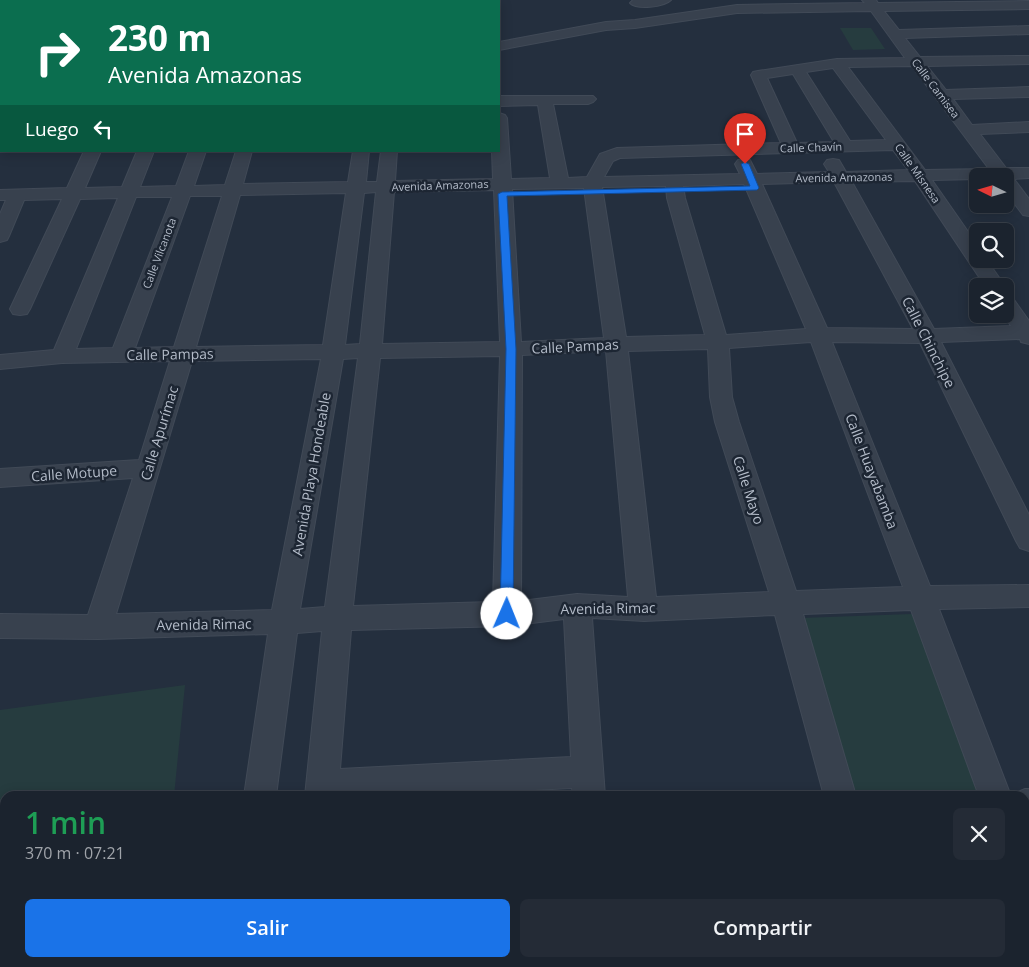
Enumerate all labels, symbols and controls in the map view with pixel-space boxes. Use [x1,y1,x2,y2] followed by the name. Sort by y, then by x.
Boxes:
[108,14,212,61] text: 230 m
[25,20,90,85] icon: right
[909,55,963,121] street label: Calle Camisea
[108,59,302,89] text: Avenida Amazonas
[724,113,766,164] pin
[89,115,117,143] icon: left
[25,116,79,142] text: Luego
[731,120,759,148] icon: arrive
[780,138,842,156] street label: Calle Chavín
[892,140,944,206] street label: Calle Misnesa
[969,168,1014,212] north arrow
[969,168,1014,323] map controls
[795,169,893,185] street label: Avenida Amazonas
[391,176,489,194] street label: Avenida Amazonas
[139,216,179,290] street label: Calle Vilcanota
[969,223,1014,268] button: search
[969,278,1014,323] button: layers
[898,293,960,391] street label: Calle Chinchipe
[531,334,619,358] street label: Calle Pampas
[126,344,214,364] street label: Calle Pampas
[136,383,182,483] street label: Calle Apurímac
[287,391,335,557] street label: Avenida Playa Hondeable
[841,411,903,531] street label: Calle Huayabamba
[729,453,769,527] street label: Calle Mayo
[30,461,118,485] street label: Calle Motupe
[480,587,532,639] position arrow
[560,598,656,618] street label: Avenida Rimac
[156,614,252,634] street label: Avenida Rimac
[25,802,106,843] text: 1 min
[953,808,1005,860] button: close
[25,842,125,864] text: 370 m · 07:21
[25,899,510,957] button: Salir
[520,899,1005,957] button: Compartir

